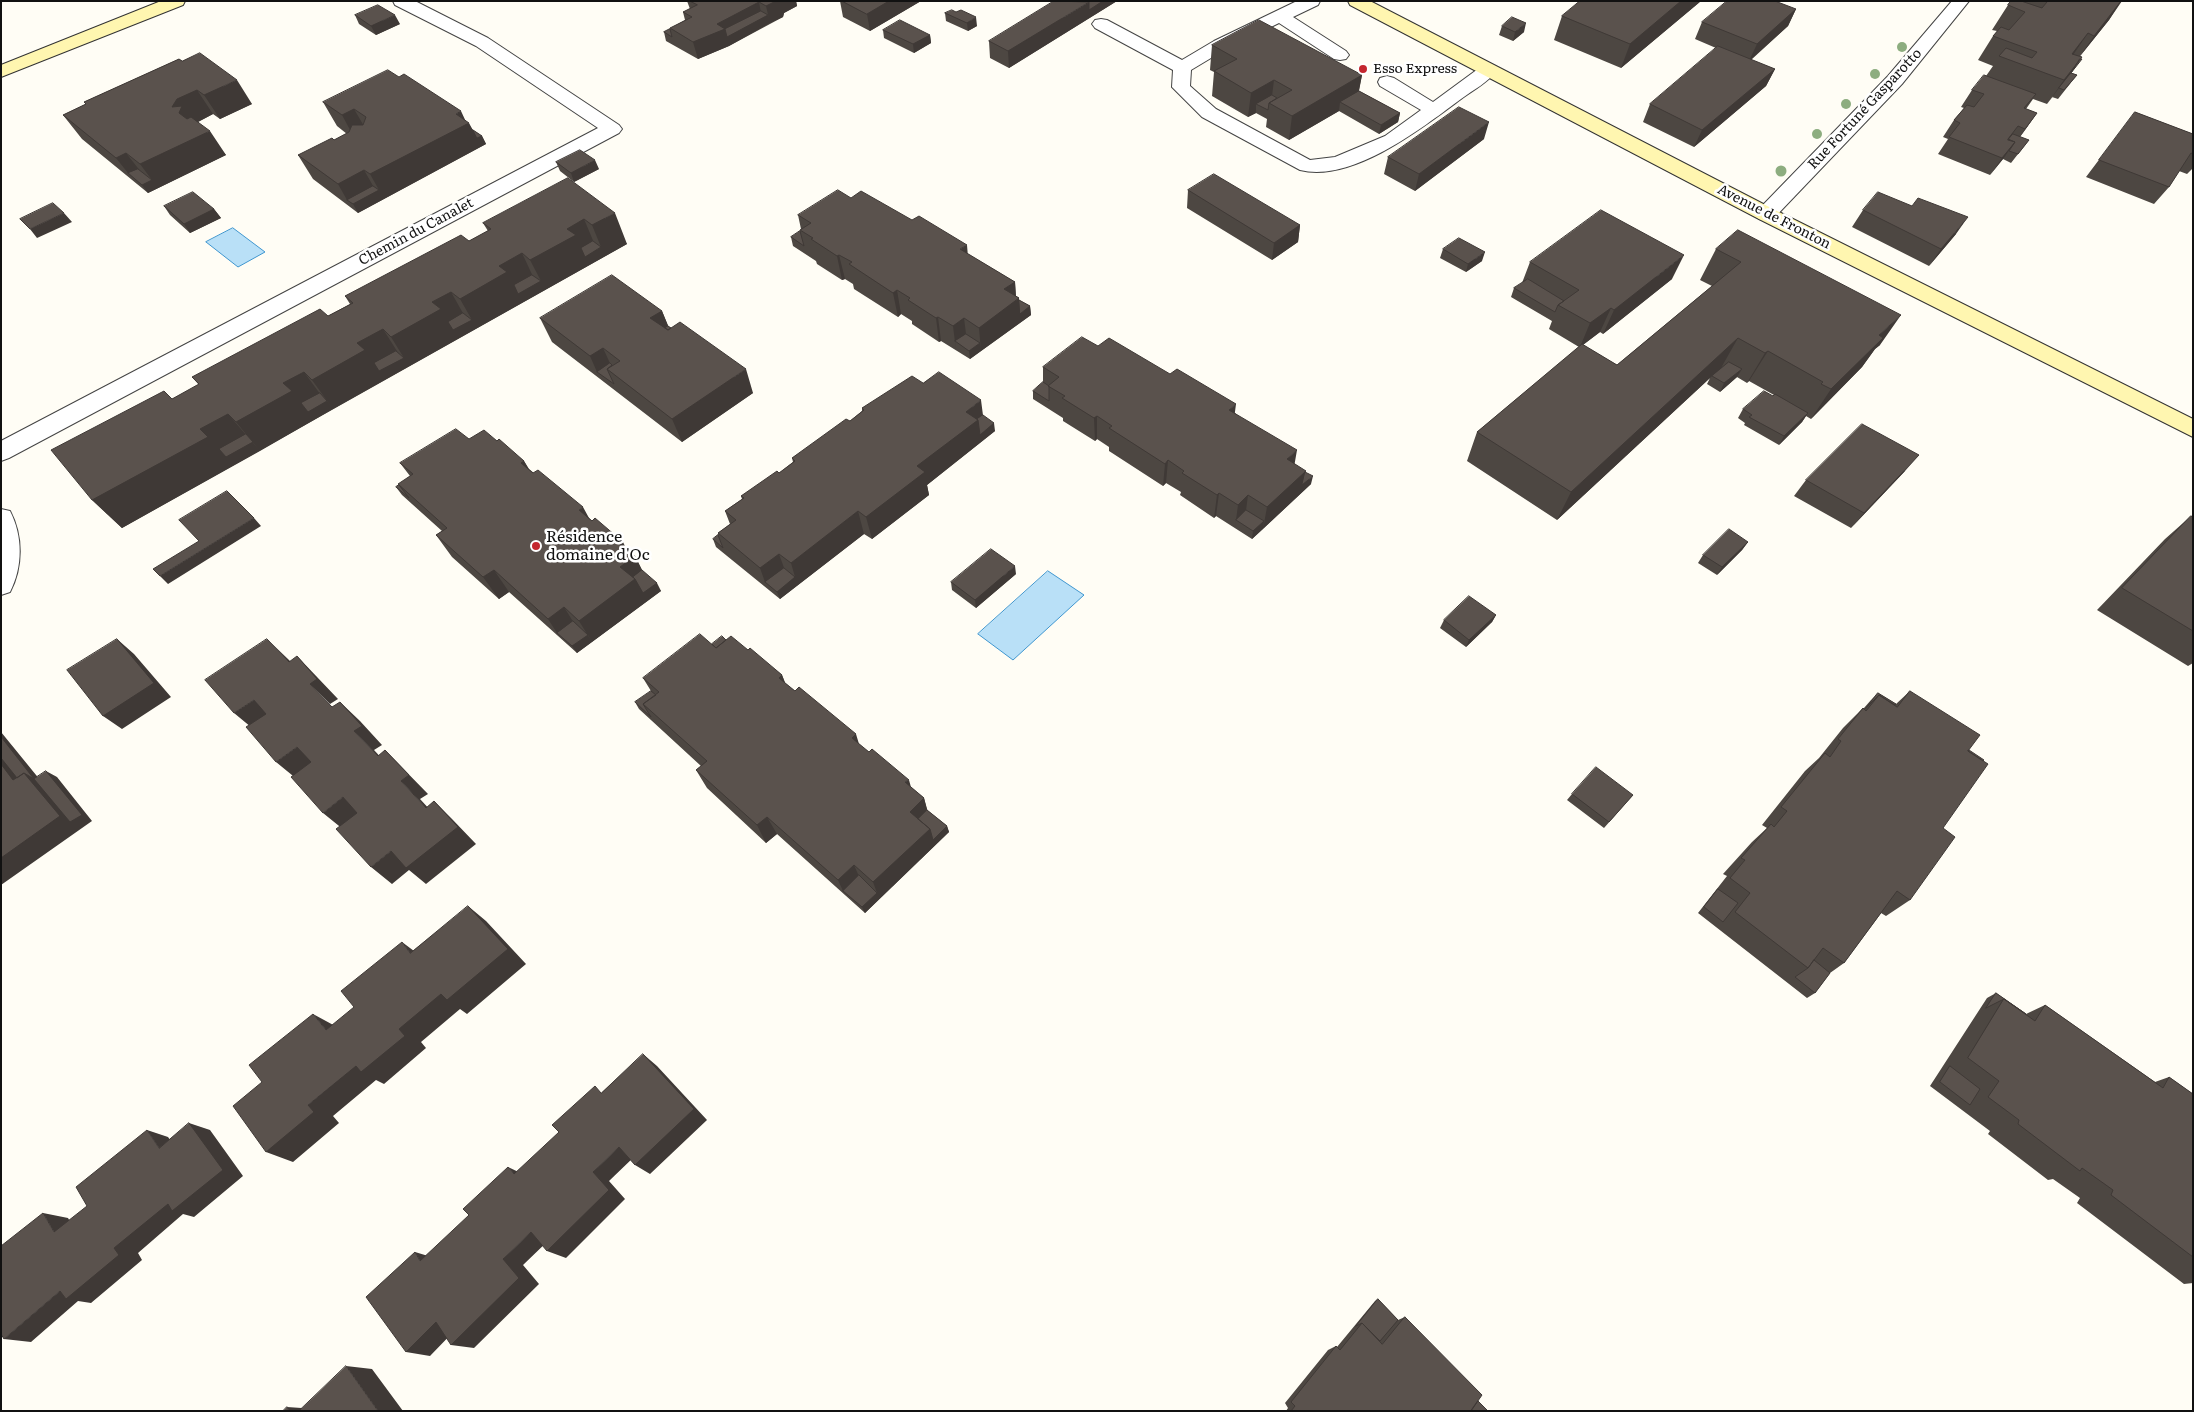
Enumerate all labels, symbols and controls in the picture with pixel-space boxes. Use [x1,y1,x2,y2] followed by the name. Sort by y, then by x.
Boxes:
[1805,45,1925,173] street label: Rue Fortuné Gasparotto
[1373,61,1457,77] place label: Esso Express
[1357,63,1369,75] marker: Esso Express
[1714,181,1834,253] street label: Avenue de Fronton
[356,195,476,269] street label: Chemin du Canalet
[546,527,650,565] place label: Résidence domaine d'Oc
[530,540,542,552] marker: Résidence domaine d'Oc

